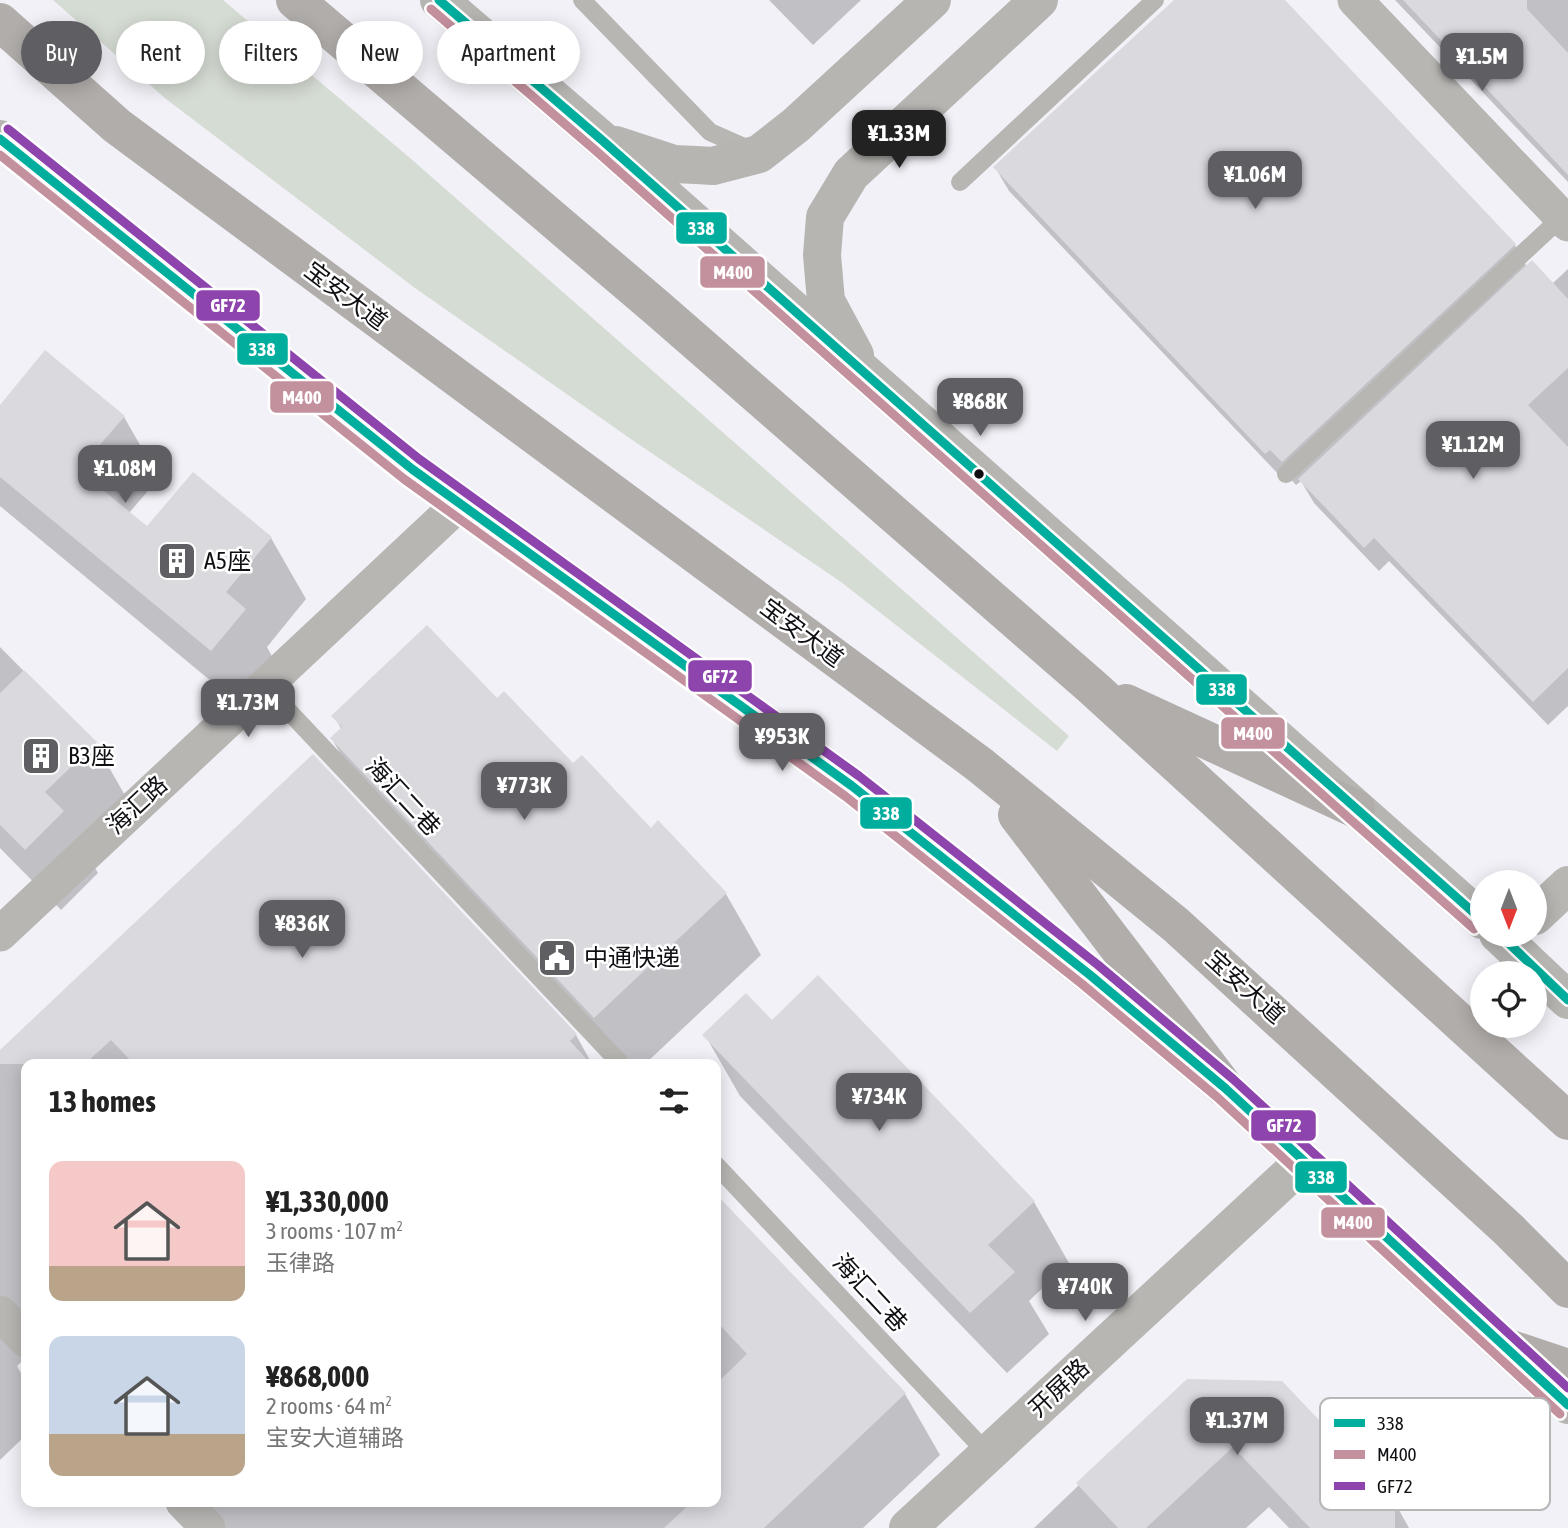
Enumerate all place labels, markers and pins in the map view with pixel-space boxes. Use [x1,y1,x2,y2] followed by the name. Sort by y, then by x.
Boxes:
[1433,34,1531,93] pin: ¥1.5M
[842,110,956,170] pin: ¥1.33M
[1198,152,1312,211] pin: ¥1.06M
[931,378,1029,438] pin: ¥868K
[1416,421,1530,481] pin: ¥1.12M
[68,446,182,505] pin: ¥1.08M
[972,467,986,481] unlabelled marker
[156,540,198,582] building icon: A5座
[204,547,251,574] place label: A5座
[191,680,305,739] pin: ¥1.73M
[733,714,831,773] pin: ¥953K
[20,735,62,777] building icon: B3座
[68,742,115,769] place label: B3座
[475,762,573,822] pin: ¥773K
[253,900,351,960] pin: ¥836K
[536,937,578,979] public building icon: 中通快递
[584,944,680,971] place label: 中通快递
[830,1074,928,1133] pin: ¥734K
[1036,1264,1134,1323] pin: ¥740K
[1180,1398,1294,1457] pin: ¥1.37M

